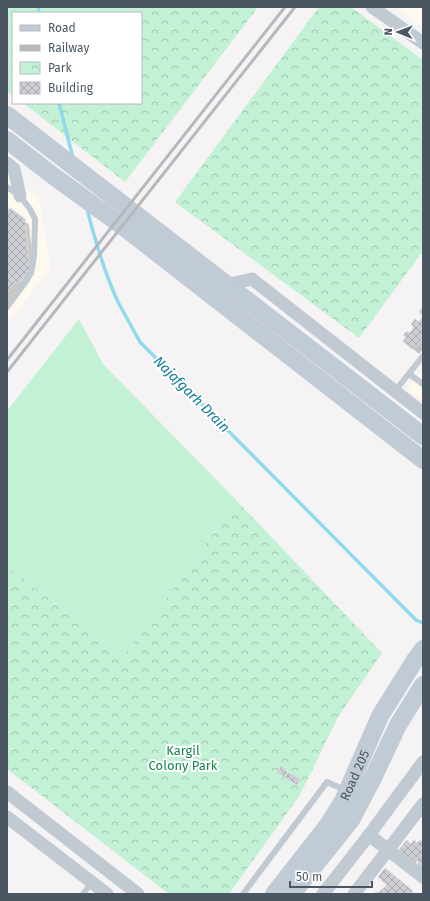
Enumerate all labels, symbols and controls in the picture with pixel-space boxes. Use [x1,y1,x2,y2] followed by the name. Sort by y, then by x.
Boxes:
[12,12,142,104] legend
[378,12,418,52] north arrow
[48,21,76,35] text: Road
[382,28,395,36] text: N
[48,41,89,55] text: Railway
[48,61,72,75] text: Park
[48,81,94,95] text: Building
[150,353,233,436] water label: Najafgarh Drain
[149,743,218,773] park label: Kargil Colony Park
[337,748,372,803] street label: Road 205
[290,863,372,889] scale bar
[296,870,322,884] text: 50 m

